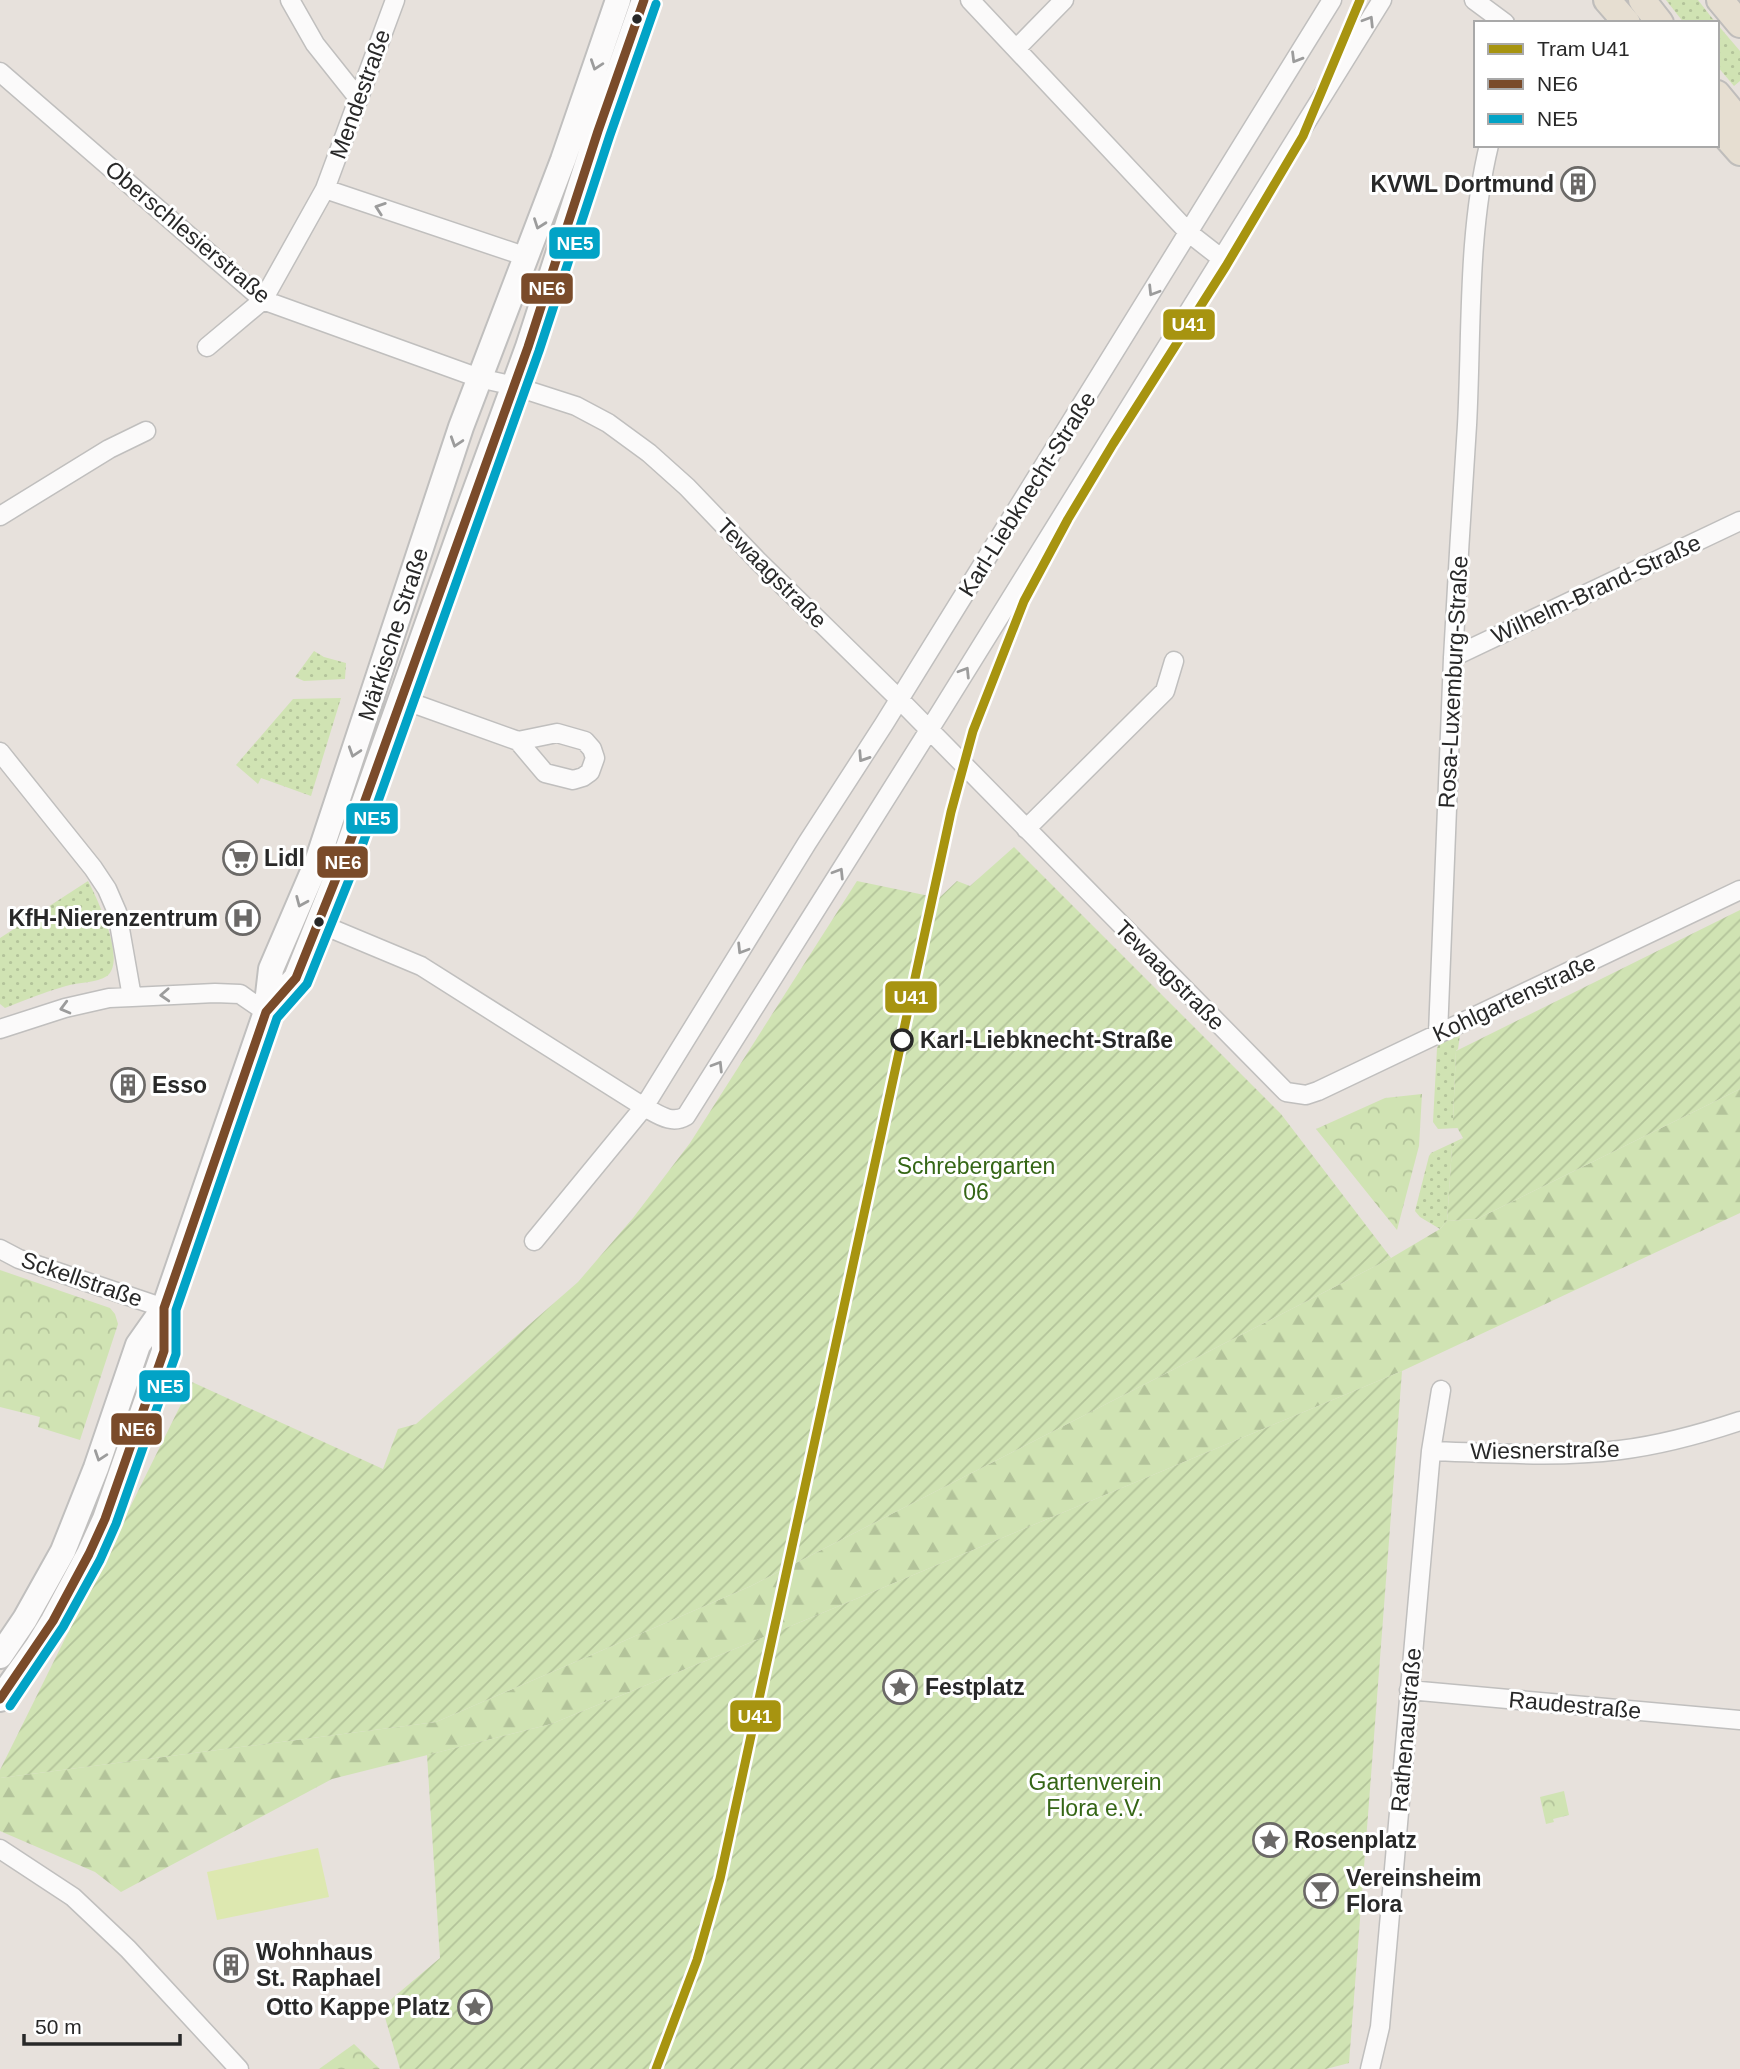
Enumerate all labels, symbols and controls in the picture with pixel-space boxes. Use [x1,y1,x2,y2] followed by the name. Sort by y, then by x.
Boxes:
[630,12,644,26] unlabelled marker
[1360,15,1373,28] one-way arrow
[1474,21,1719,147] legend
[325,26,395,162] street label: Mendestraße
[1537,37,1630,60] text: Tram U41
[1291,51,1304,64] one-way arrow
[590,58,604,70] one-way arrow
[1537,72,1578,95] text: NE6
[1537,107,1578,130] text: NE5
[100,155,276,309] street label: Oberschlesierstraße
[1559,165,1597,203] building icon: KVWL Dortmund
[1370,171,1554,197] place label: KVWL Dortmund
[374,202,387,216] one-way arrow
[533,217,547,229] one-way arrow
[548,226,601,260] line badge: NE5
[557,233,594,254] text: NE5
[520,272,574,305] line badge: NE6
[529,278,565,299] text: NE6
[1149,283,1162,296] one-way arrow
[1162,308,1216,341] line badge: U41
[1172,314,1207,335] text: U41
[953,387,1101,601] street label: Karl-Liebknecht-Straße
[450,436,464,448] one-way arrow
[712,513,832,633] street label: Tewaagstraße
[1487,529,1705,649] street label: Wilhelm-Brand-Straße
[353,544,433,724] street label: Märkische Straße
[1433,555,1473,809] street label: Rosa-Luxemburg-Straße
[957,667,970,680] one-way arrow
[348,745,363,757] one-way arrow
[858,749,871,762] one-way arrow
[345,802,399,835] line badge: NE5
[354,808,391,829] text: NE5
[221,839,259,877] supermarket icon: Lidl
[264,845,305,871] place label: Lidl
[316,845,369,879] line badge: NE6
[325,852,361,873] text: NE6
[830,868,843,881] one-way arrow
[295,895,309,907] one-way arrow
[224,899,262,937] hospital icon: KfH-Nierenzentrum
[8,905,218,931] place label: KfH-Nierenzentrum
[312,915,326,929] unlabelled marker
[1110,915,1230,1035] street label: Tewaagstraße
[737,942,750,955] one-way arrow
[1429,949,1599,1047] street label: Kohlgartenstraße
[884,980,938,1014] line badge: U41
[159,987,170,1002] one-way arrow
[894,987,929,1008] text: U41
[59,1000,71,1014] one-way arrow
[920,1027,1173,1053] place label: Karl-Liebknecht-Straße
[891,1029,913,1051] marker: Karl-Liebknecht-Straße
[709,1061,722,1074] one-way arrow
[109,1066,147,1104] building icon: Esso
[152,1072,207,1098] place label: Esso
[897,1153,1055,1205] park label: Schrebergarten 06
[18,1246,146,1312] street label: Sckellstraße
[138,1369,191,1403] line badge: NE5
[147,1376,184,1397] text: NE5
[110,1412,163,1446] line badge: NE6
[119,1419,155,1440] text: NE6
[1470,1436,1620,1464] street label: Wiesnerstraße
[94,1449,108,1462] one-way arrow
[1386,1647,1426,1813] street label: Rathenaustraße
[881,1668,919,1706] place icon: Festplatz
[925,1674,1025,1700] place label: Festplatz
[1508,1686,1642,1724] street label: Raudestraße
[729,1699,782,1733] line badge: U41
[738,1706,773,1727] text: U41
[1029,1769,1161,1821] park label: Gartenverein Flora e.V.
[1251,1821,1289,1859] place icon: Rosenplatz
[1294,1827,1417,1853] place label: Rosenplatz
[1346,1865,1482,1917] place label: Vereinsheim Flora
[1302,1872,1340,1910] bar icon: Vereinsheim Flora
[256,1939,381,1991] place label: Wohnhaus St. Raphael
[212,1946,250,1984] building icon: Wohnhaus St. Raphael
[456,1988,494,2026] place icon: Otto Kappe Platz
[266,1994,450,2020] place label: Otto Kappe Platz
[24,2002,180,2046] scale bar
[35,2015,82,2038] text: 50 m

